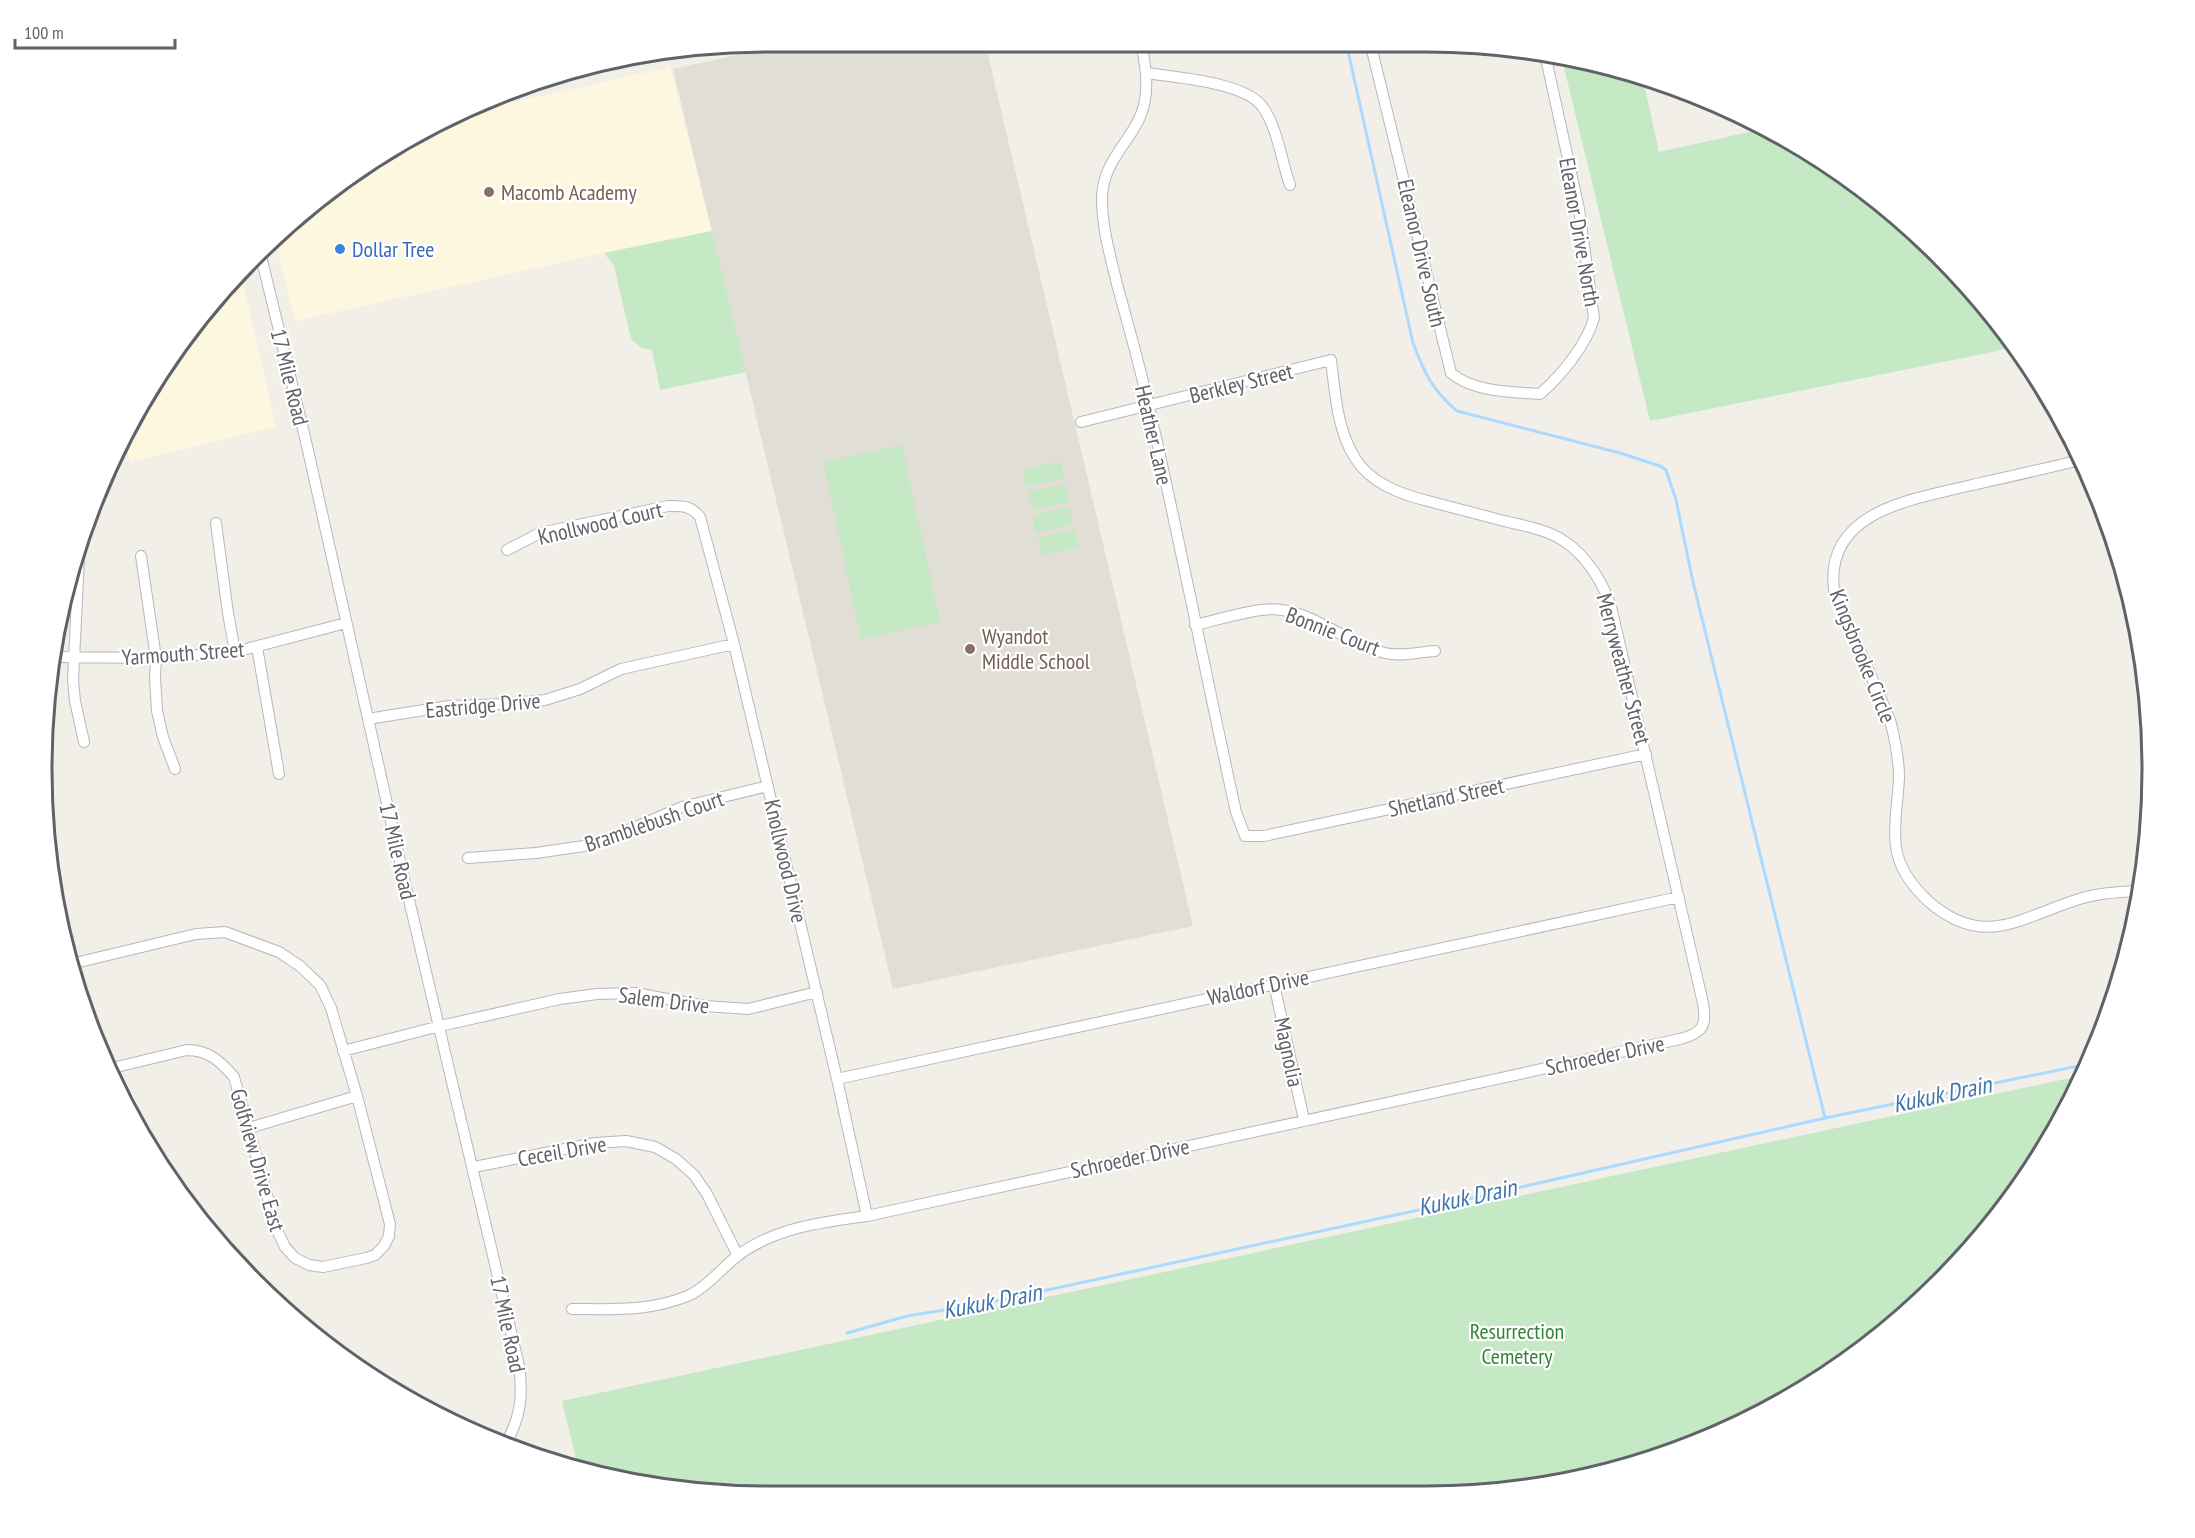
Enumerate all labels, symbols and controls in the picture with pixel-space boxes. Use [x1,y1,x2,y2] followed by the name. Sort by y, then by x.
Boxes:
[15,12,176,50] scale bar
[24,21,64,44] text: 100 m
[1553,155,1607,309] street label: Eleanor Drive North
[1391,176,1453,330] street label: Eleanor Drive South
[501,178,637,206] place label: Macomb Academy
[482,185,496,199] marker: Macomb Academy
[352,235,434,263] place label: Dollar Tree
[333,242,347,256] marker: Dollar Tree
[264,326,316,428] street label: 17 Mile Road
[1186,357,1296,409] street label: Berkley Street
[1129,382,1179,488] street label: Heather Lane
[535,495,665,551] street label: Knollwood Court
[1823,585,1903,727] street label: Kingsbrooke Circle
[1590,590,1658,748] street label: Merryweather Street
[1282,600,1384,662] street label: Bonnie Court
[982,622,1091,675] place label: Wyandot Middle School
[121,635,245,671] street label: Yarmouth Street
[963,642,977,656] marker: Wyandot Middle School
[424,686,542,724] street label: Eastridge Drive
[1386,771,1506,823] street label: Shetland Street
[581,784,727,858] street label: Bramblebush Court
[758,797,814,925] street label: Knollwood Drive
[373,800,423,902] street label: 17 Mile Road
[1205,963,1311,1011] street label: Waldorf Drive
[617,981,711,1019] street label: Salem Drive
[1268,1015,1310,1089] street label: Magnolia
[1543,1029,1667,1081] street label: Schroeder Drive
[1890,1068,1995,1120] water label: Kukuk Drain
[224,1086,292,1234] street label: Golfview Drive East
[516,1129,608,1173] street label: Ceceil Drive
[1068,1132,1192,1184] street label: Schroeder Drive
[1415,1171,1520,1223] water label: Kukuk Drain
[484,1273,532,1375] street label: 17 Mile Road
[940,1276,1045,1326] water label: Kukuk Drain
[1470,1317,1564,1370] park label: Resurrection Cemetery

